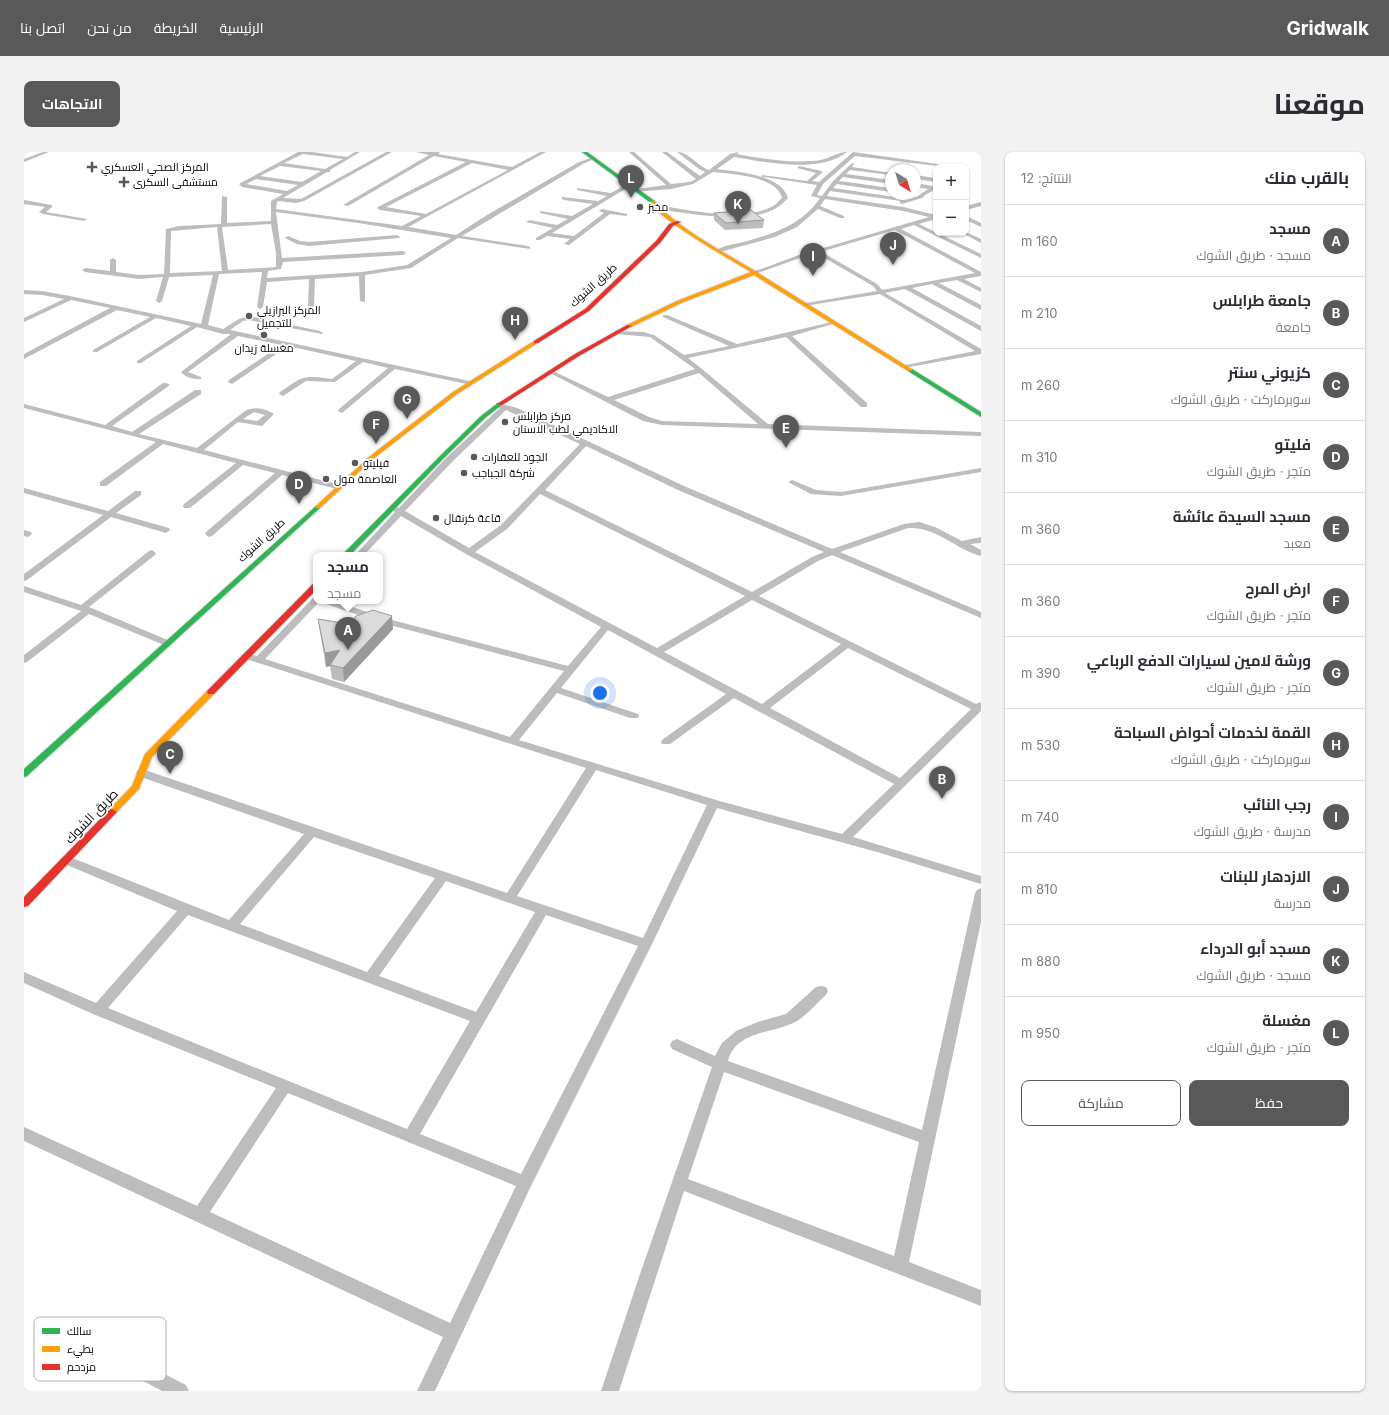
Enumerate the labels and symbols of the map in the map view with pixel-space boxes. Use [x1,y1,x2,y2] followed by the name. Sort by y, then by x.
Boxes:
[101,160,209,176] place label: المركز الصحي العسكري
[86,161,98,173] marker: المركز الصحي العسكري
[885,164,921,200] north arrow
[618,165,644,198] pin: L
[133,175,218,189] place label: مستشفى السكرى
[118,176,130,188] marker: مستشفى السكرى
[725,191,751,224] pin: K
[647,200,668,214] place label: مخبز
[635,202,645,212] marker: مخبز
[880,232,906,265] pin: J
[800,243,826,276] pin: I
[567,260,619,310] street label: طريق الشوك
[257,303,321,330] place label: المركز البرازيلي للتجميل
[502,307,528,340] pin: H
[244,311,254,321] marker: المركز البرازيلي للتجميل
[259,330,269,340] marker: مغسلة زيدان
[234,341,294,355] place label: مغسلة زيدان
[394,386,420,419] pin: G
[513,409,618,438] place label: مركز طرابلس الاكاديمي لطب الاسنان
[363,411,389,444] pin: F
[773,415,799,448] pin: E
[500,417,510,427] marker: مركز طرابلس الاكاديمي لطب الاسنان
[482,450,548,464] place label: الجود للعقارات
[469,452,479,462] marker: الجود للعقارات
[363,456,389,470] place label: فيليتو
[350,458,360,468] marker: فيليتو
[472,466,535,480] place label: شركة الجباجب
[459,468,469,478] marker: شركة الجباجب
[286,471,312,504] pin: D
[334,472,397,486] place label: العاصمة مول
[321,474,331,484] marker: العاصمة مول
[444,511,501,525] place label: قاعة كرنفال
[431,513,441,523] marker: قاعة كرنفال
[235,515,287,565] street label: طريق الشوك
[335,617,361,650] pin: A
[590,683,610,703] your location
[157,741,183,774] pin: C
[929,766,955,799] pin: B
[61,786,121,846] street label: طريق الشوك
[34,1317,166,1381] legend
[67,1324,91,1338] text: سالك
[67,1342,94,1358] text: بطيء
[67,1360,96,1375] text: مزدحم

